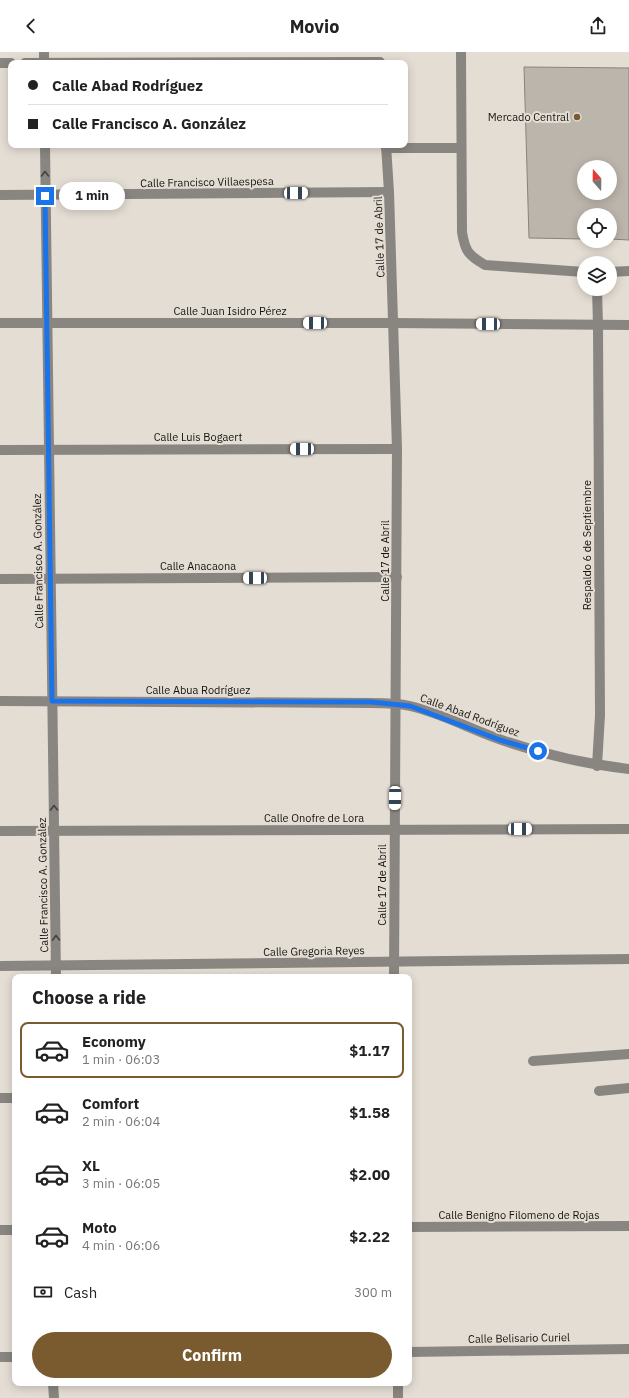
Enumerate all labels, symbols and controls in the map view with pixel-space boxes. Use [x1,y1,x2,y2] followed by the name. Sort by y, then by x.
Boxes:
[20,15,42,37] icon: back
[290,15,339,38] text: Movio
[587,15,609,37] icon: share
[52,76,203,95] text: Calle Abad Rodríguez
[488,110,569,124] place label: Mercado Central
[572,112,582,122] marker: Mercado Central
[52,114,246,133] text: Calle Francisco A. González
[577,160,617,200] north arrow
[577,160,617,296] map controls
[41,171,49,177] one-way arrow
[140,174,274,190] street label: Calle Francisco Villaespesa
[59,182,125,210] callout: 1 min
[36,187,54,205] route end
[75,187,109,204] text: 1 min
[284,187,308,199] car
[371,196,387,278] street label: Calle 17 de Abril
[577,208,617,248] button: locate
[577,256,617,296] button: layers
[173,304,287,318] street label: Calle Juan Isidro Pérez
[303,317,327,329] car
[476,318,500,330] car
[154,430,242,444] street label: Calle Luis Bogaert
[290,443,314,455] car
[580,480,594,610] street label: Respaldo 6 de Septiembre
[30,493,46,629] street label: Calle Francisco A. González
[378,520,392,602] street label: Calle 17 de Abril
[160,559,236,573] street label: Calle Anacaona
[243,572,267,584] car
[146,683,250,697] street label: Calle Abua Rodríguez
[418,690,522,740] street label: Calle Abad Rodríguez
[529,742,547,760] route start
[389,786,401,810] car
[50,805,58,811] one-way arrow
[264,811,364,825] street label: Calle Onofre de Lora
[35,817,51,953] street label: Calle Francisco A. González
[508,823,532,835] car
[375,844,389,926] street label: Calle 17 de Abril
[51,935,60,941] one-way arrow
[263,943,365,959] street label: Calle Gregoria Reyes
[32,986,146,1009] text: Choose a ride
[34,1032,70,1068] icon: car
[82,1032,146,1051] text: Economy
[349,1041,390,1060] text: $1.17
[82,1051,160,1068] text: 1 min · 06:03
[34,1094,70,1130] icon: car
[82,1094,139,1113] text: Comfort
[349,1103,390,1122] text: $1.58
[82,1113,160,1130] text: 2 min · 06:04
[34,1156,70,1192] icon: car
[82,1156,100,1175] text: XL
[349,1165,390,1184] text: $2.00
[82,1175,160,1192] text: 3 min · 06:05
[438,1208,600,1222] street label: Calle Benigno Filomeno de Rojas
[34,1218,70,1254] icon: car
[82,1218,117,1237] text: Moto
[349,1227,390,1246] text: $2.22
[82,1237,160,1254] text: 4 min · 06:06
[32,1281,54,1303] icon: cash
[64,1283,97,1302] text: Cash
[354,1284,392,1301] text: 300 m
[468,1330,570,1346] street label: Calle Belisario Curiel
[32,1332,392,1378] button: Confirm

